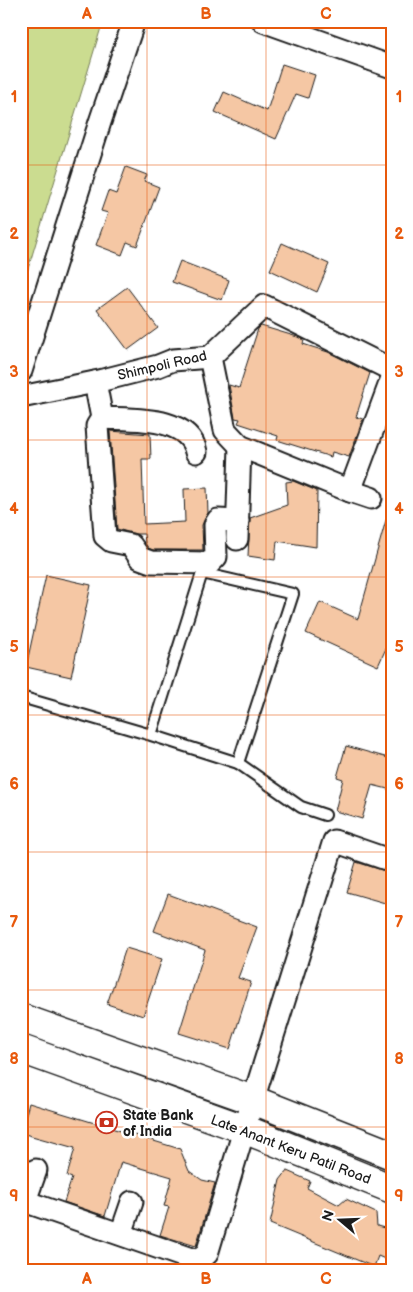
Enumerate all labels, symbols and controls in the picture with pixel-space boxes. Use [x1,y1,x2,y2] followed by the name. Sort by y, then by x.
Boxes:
[81,5,92,24] text: A
[200,5,212,24] text: B
[320,5,332,24] text: C
[11,88,17,107] text: 1
[396,88,402,107] text: 1
[9,225,19,244] text: 2
[394,225,404,244] text: 2
[116,347,208,384] street label: Shimpoli Road
[9,363,19,382] text: 3
[394,363,404,382] text: 3
[9,500,19,519] text: 4
[394,500,404,519] text: 4
[9,638,19,657] text: 5
[394,638,404,657] text: 5
[9,775,19,794] text: 6
[394,775,404,794] text: 6
[10,913,19,932] text: 7
[395,913,404,932] text: 7
[9,1050,19,1069] text: 8
[394,1050,404,1069] text: 8
[123,1107,194,1140] place label: State Bank of India
[95,1111,119,1135] bank icon: State Bank of India
[208,1111,373,1188] street label: Late Anant Keru Patil Road
[9,1187,19,1206] text: 9
[394,1187,404,1206] text: 9
[316,1194,366,1244] north arrow
[318,1208,338,1224] text: N
[81,1270,92,1289] text: A
[200,1270,212,1289] text: B
[320,1270,332,1289] text: C

